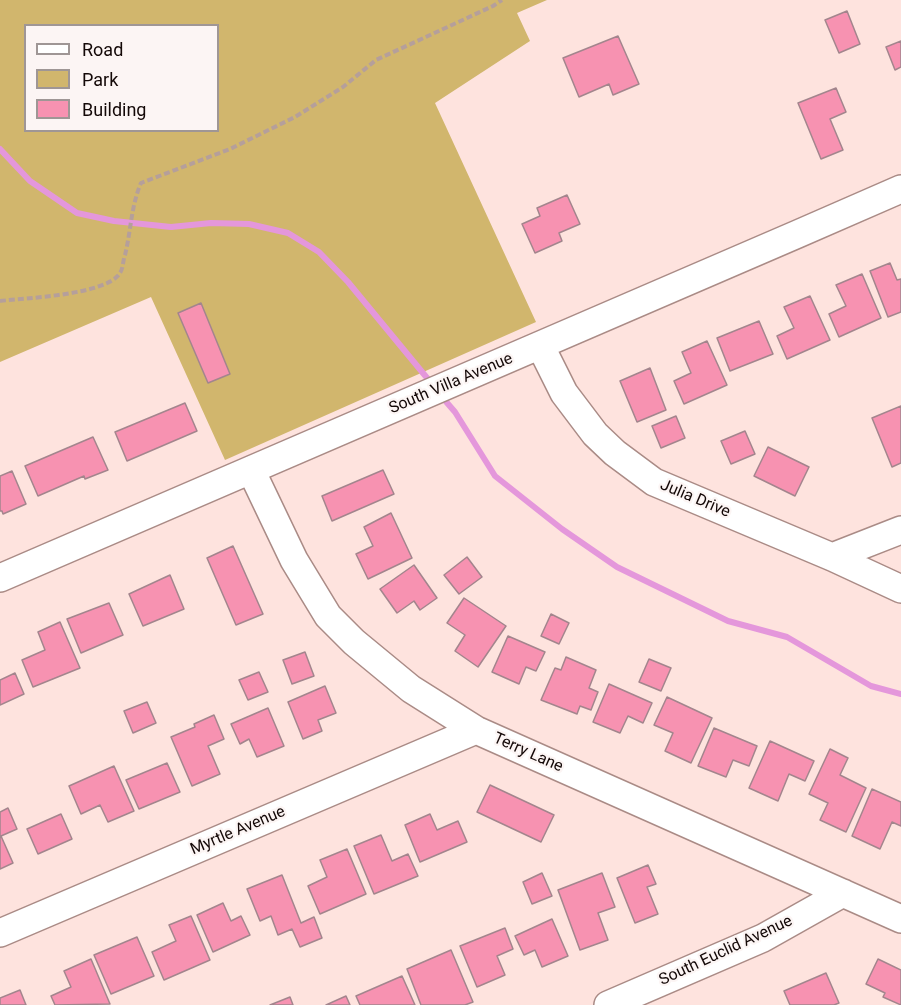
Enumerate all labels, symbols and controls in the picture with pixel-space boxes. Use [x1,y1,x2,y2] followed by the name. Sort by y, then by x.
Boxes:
[24,24,219,132] legend
[82,39,123,60] text: Road
[82,69,118,90] text: Park
[82,99,146,120] text: Building
[386,349,516,419] street label: South Villa Avenue
[657,476,733,522] street label: Julia Drive
[490,729,566,777] street label: Terry Lane
[188,802,288,860] street label: Myrtle Avenue
[656,912,796,990] street label: South Euclid Avenue

